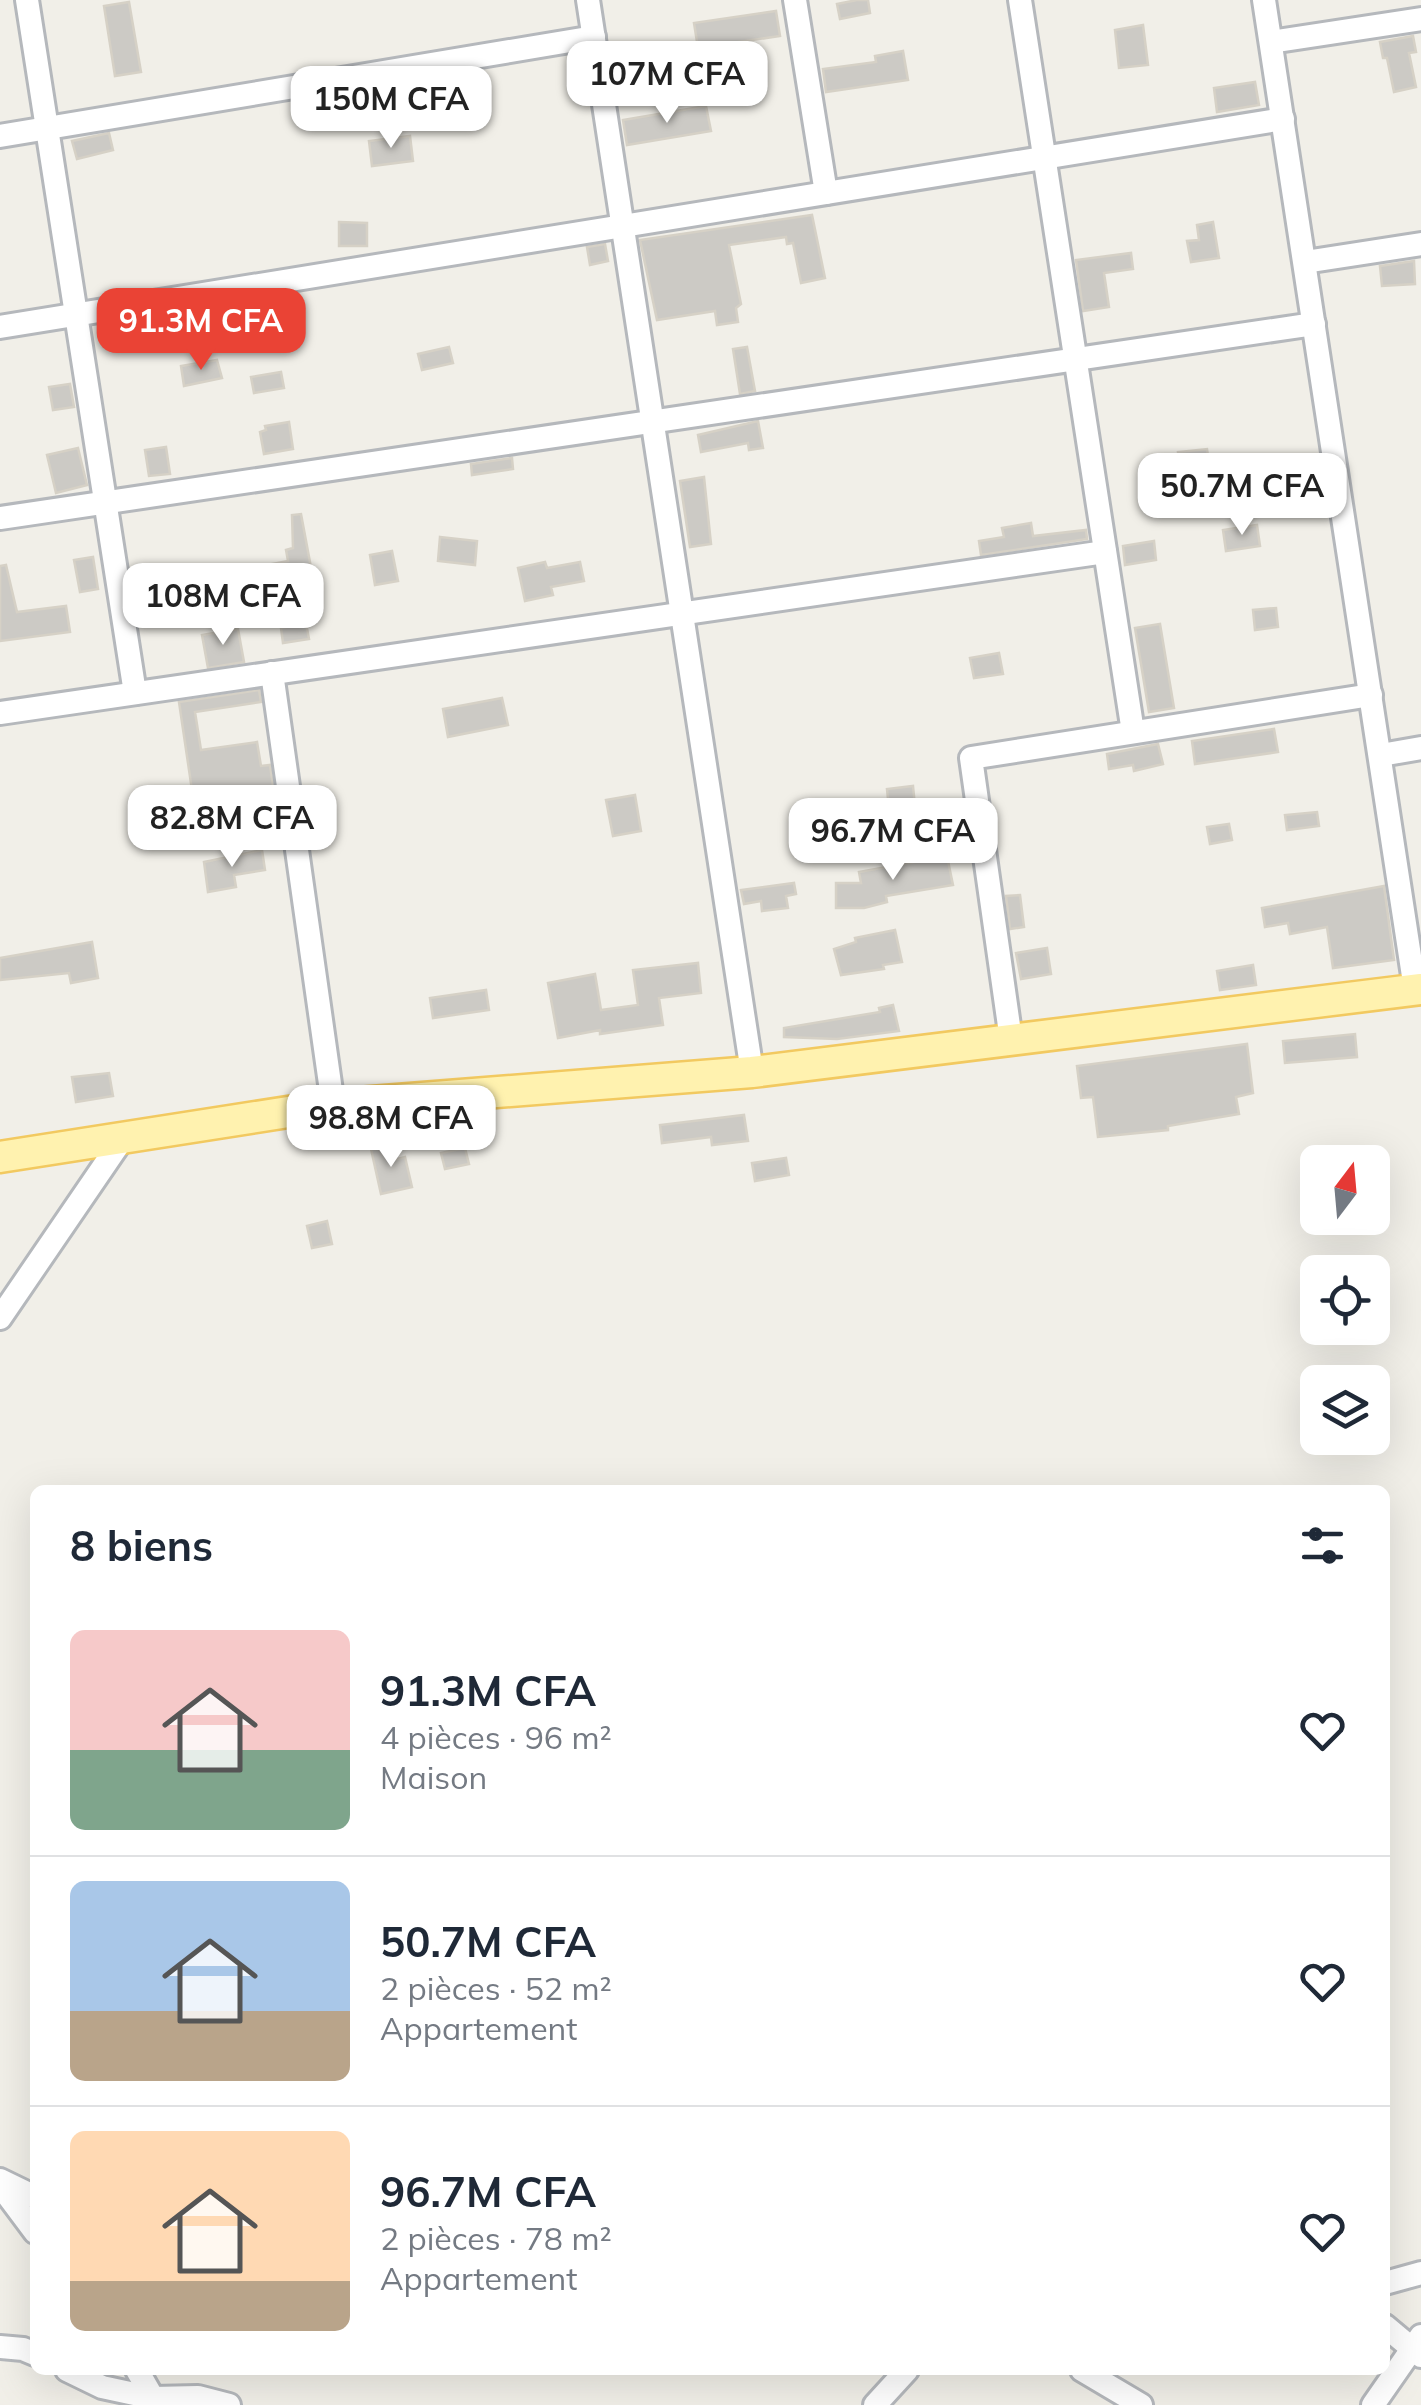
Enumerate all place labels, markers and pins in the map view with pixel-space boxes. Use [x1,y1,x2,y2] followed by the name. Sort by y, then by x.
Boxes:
[564,41,770,126] pin: 107M CFA
[288,66,494,151] pin: 150M CFA
[87,288,315,373] pin: 91.3M CFA
[1128,453,1356,538] pin: 50.7M CFA
[120,563,326,648] pin: 108M CFA
[118,785,346,870] pin: 82.8M CFA
[779,798,1007,883] pin: 96.7M CFA
[277,1085,505,1170] pin: 98.8M CFA

